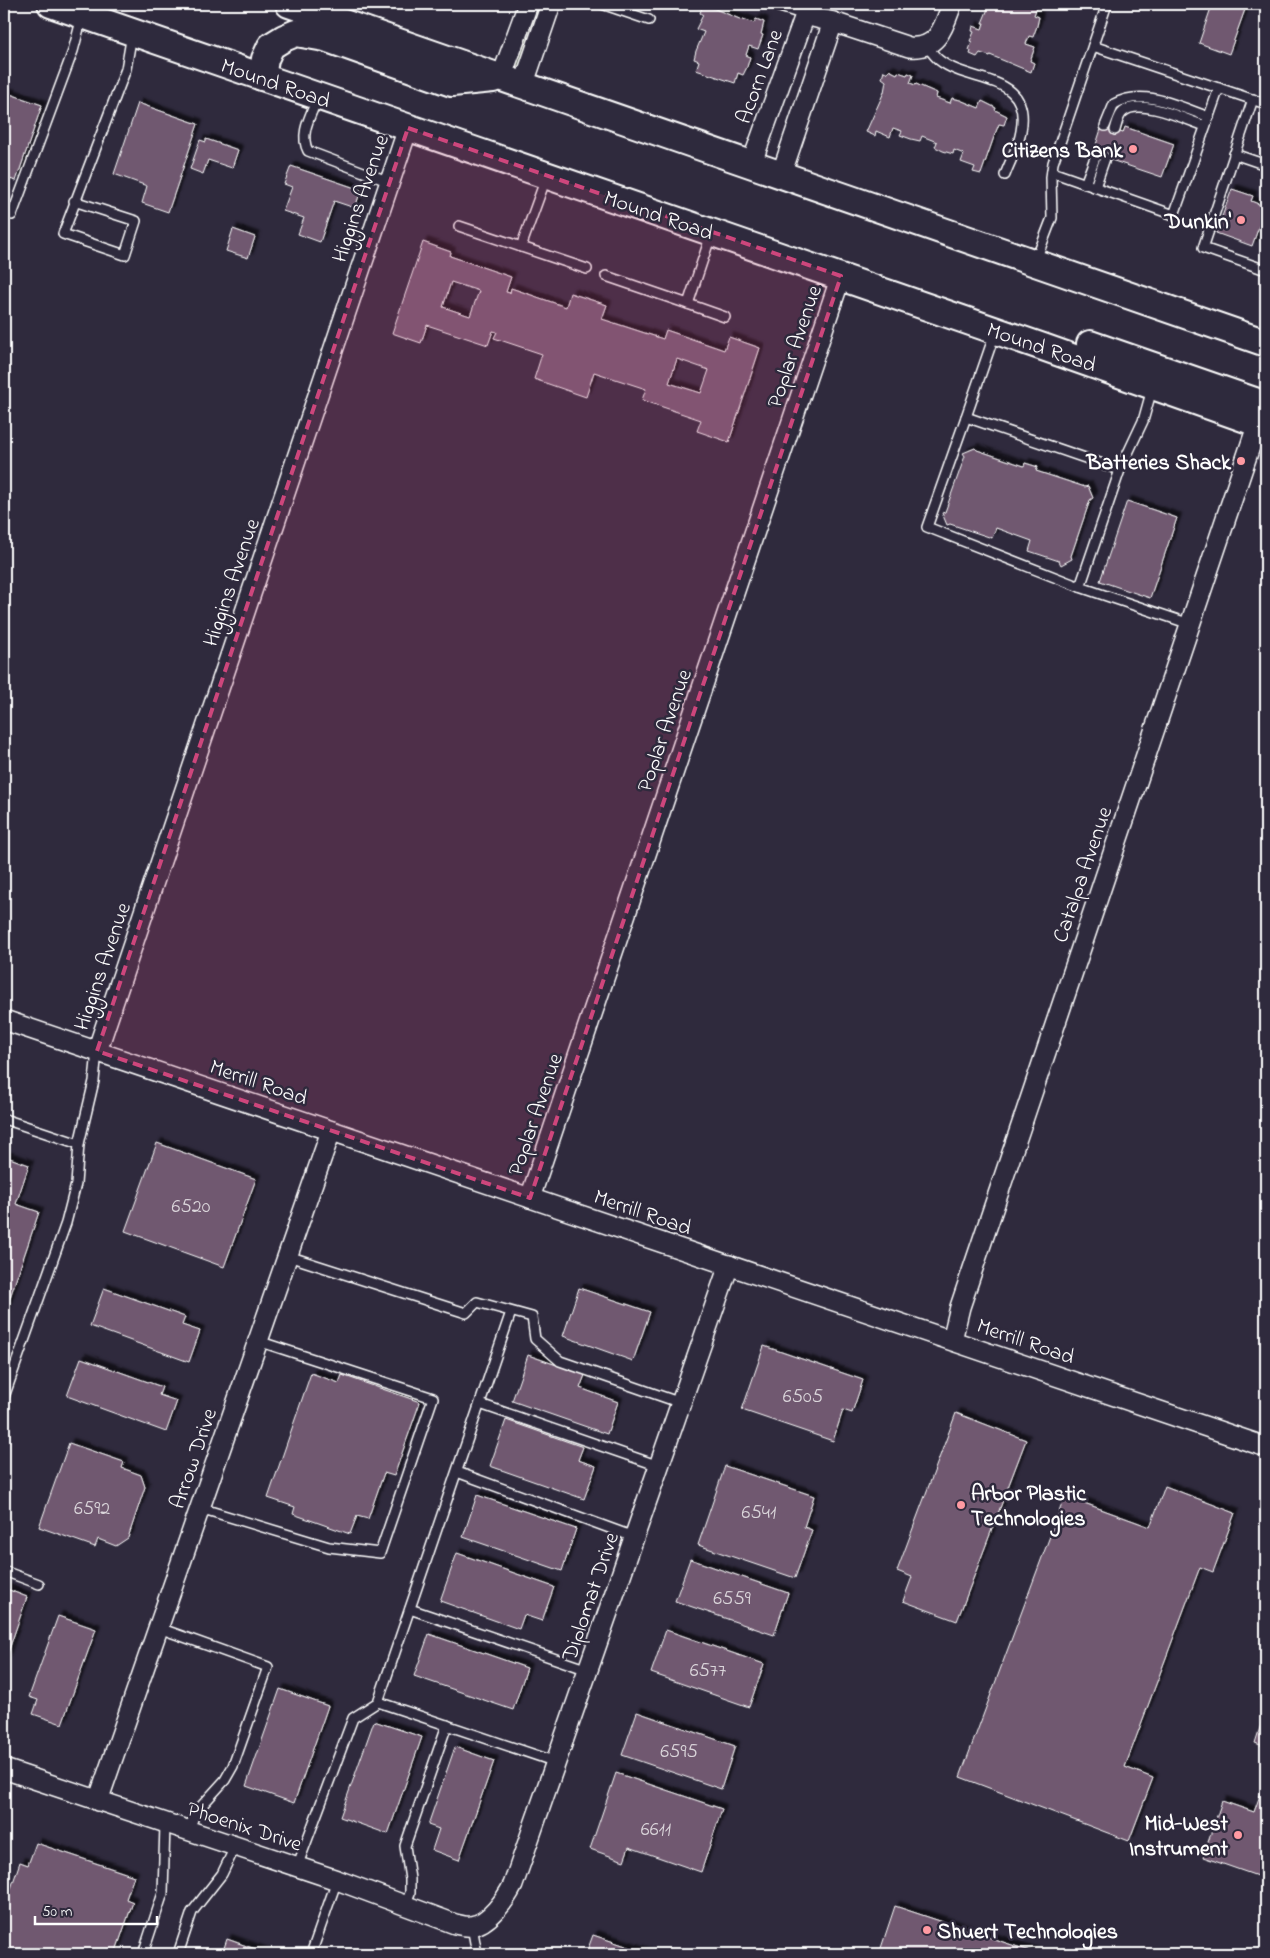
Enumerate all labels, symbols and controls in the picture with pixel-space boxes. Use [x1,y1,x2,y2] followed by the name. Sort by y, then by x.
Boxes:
[729,25,793,129] street label: Acorn Lane
[216,51,334,119] street label: Mound Road
[325,130,400,268] street label: Higgins Avenue
[1002,136,1124,168] place label: Citizens Bank
[1127,143,1139,155] marker: Citizens Bank
[599,183,717,251] street label: Mound Road
[1164,207,1232,239] place label: Dunkin'
[1235,214,1247,226] marker: Dunkin'
[760,281,832,413] street label: Poplar Avenue
[982,315,1100,383] street label: Mound Road
[1085,448,1232,480] place label: Batteries Shack
[1235,455,1247,467] marker: Batteries Shack
[196,514,271,652] street label: Higgins Avenue
[630,665,702,797] street label: Poplar Avenue
[1046,802,1122,947] street label: Catalpa Avenue
[67,898,142,1036] street label: Higgins Avenue
[501,1049,573,1181] street label: Poplar Avenue
[205,1052,311,1115] street label: Merrill Road
[589,1182,695,1245] street label: Merrill Road
[172,1193,211,1222] house number: 6520
[972,1311,1078,1374] street label: Merrill Road
[783,1383,823,1412] house number: 6505
[163,1404,227,1514] street label: Arrow Drive
[971,1479,1087,1537] place label: Arbor Plastic Technologies
[74,1495,110,1524] house number: 6592
[742,1499,776,1528] house number: 6541
[955,1499,967,1511] marker: Arbor Plastic Technologies
[555,1528,629,1667] street label: Diplomat Drive
[713,1585,751,1614] house number: 6559
[690,1657,726,1686] house number: 6577
[660,1738,698,1767] house number: 6595
[182,1794,306,1862] street label: Phoenix Drive
[1129,1809,1229,1866] place label: Mid-West Instrument
[641,1816,671,1845] house number: 6611
[1232,1829,1244,1841] marker: Mid-West Instrument
[35,1893,158,1925] scale bar
[42,1901,73,1923] text: 50 m
[937,1917,1118,1950] place label: Shuert Technologies
[921,1924,933,1936] marker: Shuert Technologies

